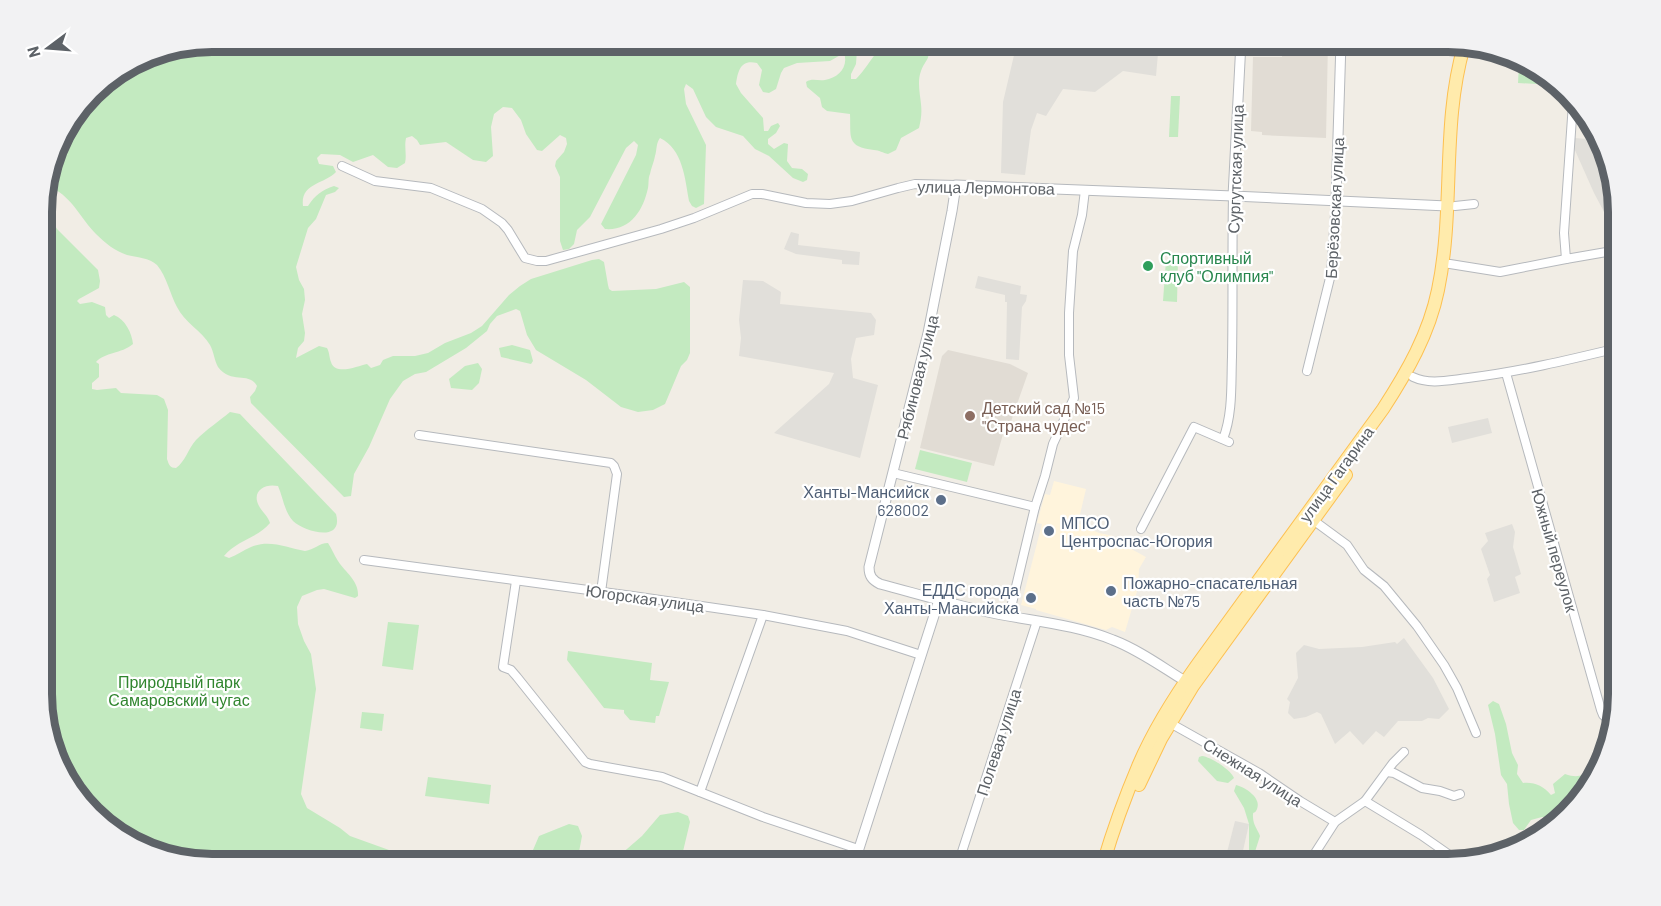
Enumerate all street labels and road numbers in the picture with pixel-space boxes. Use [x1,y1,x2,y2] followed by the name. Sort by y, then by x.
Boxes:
[1223,104,1247,234] street label: Сургутская улица
[1321,137,1347,279] street label: Берёзовская улица
[917,176,1055,198] street label: улица Лермонтова
[892,313,942,441] street label: Рябиновая улица
[1295,422,1377,526] street label: улица Гагарина
[1528,486,1582,615] street label: Южный переулок
[584,580,706,616] street label: Югорская улица
[972,686,1024,798] street label: Полевая улица
[1200,734,1306,810] street label: Снежная улица

